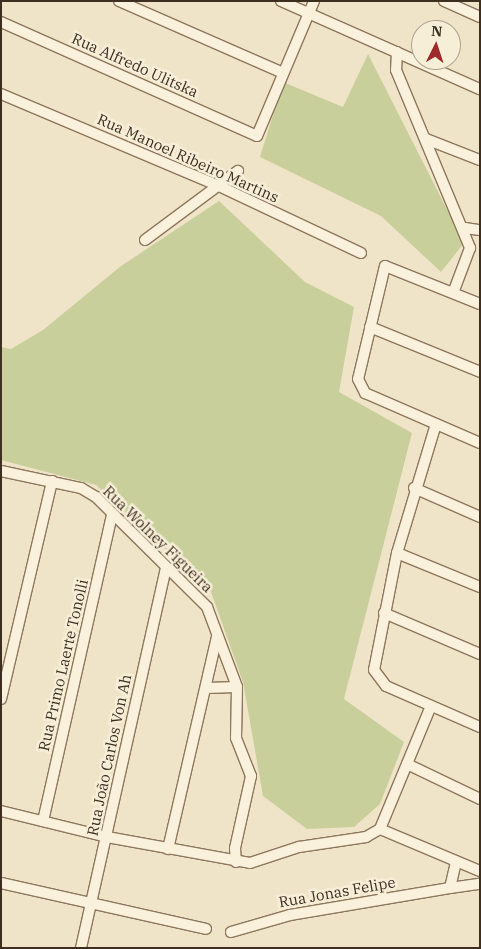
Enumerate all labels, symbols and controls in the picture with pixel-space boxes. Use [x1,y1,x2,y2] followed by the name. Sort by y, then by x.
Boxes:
[411,20,461,70] north arrow
[431,22,443,40] text: N
[69,29,201,101] street label: Rua Alfredo Ulitska
[94,110,282,206] street label: Rua Manoel Ribeiro Martins
[99,482,217,596] street label: Rua Wolney Figueira
[34,577,92,753] street label: Rua Primo Laerte Tonolli
[83,673,135,837] street label: Rua João Carlos Von Ah
[277,873,397,911] street label: Rua Jonas Felipe

